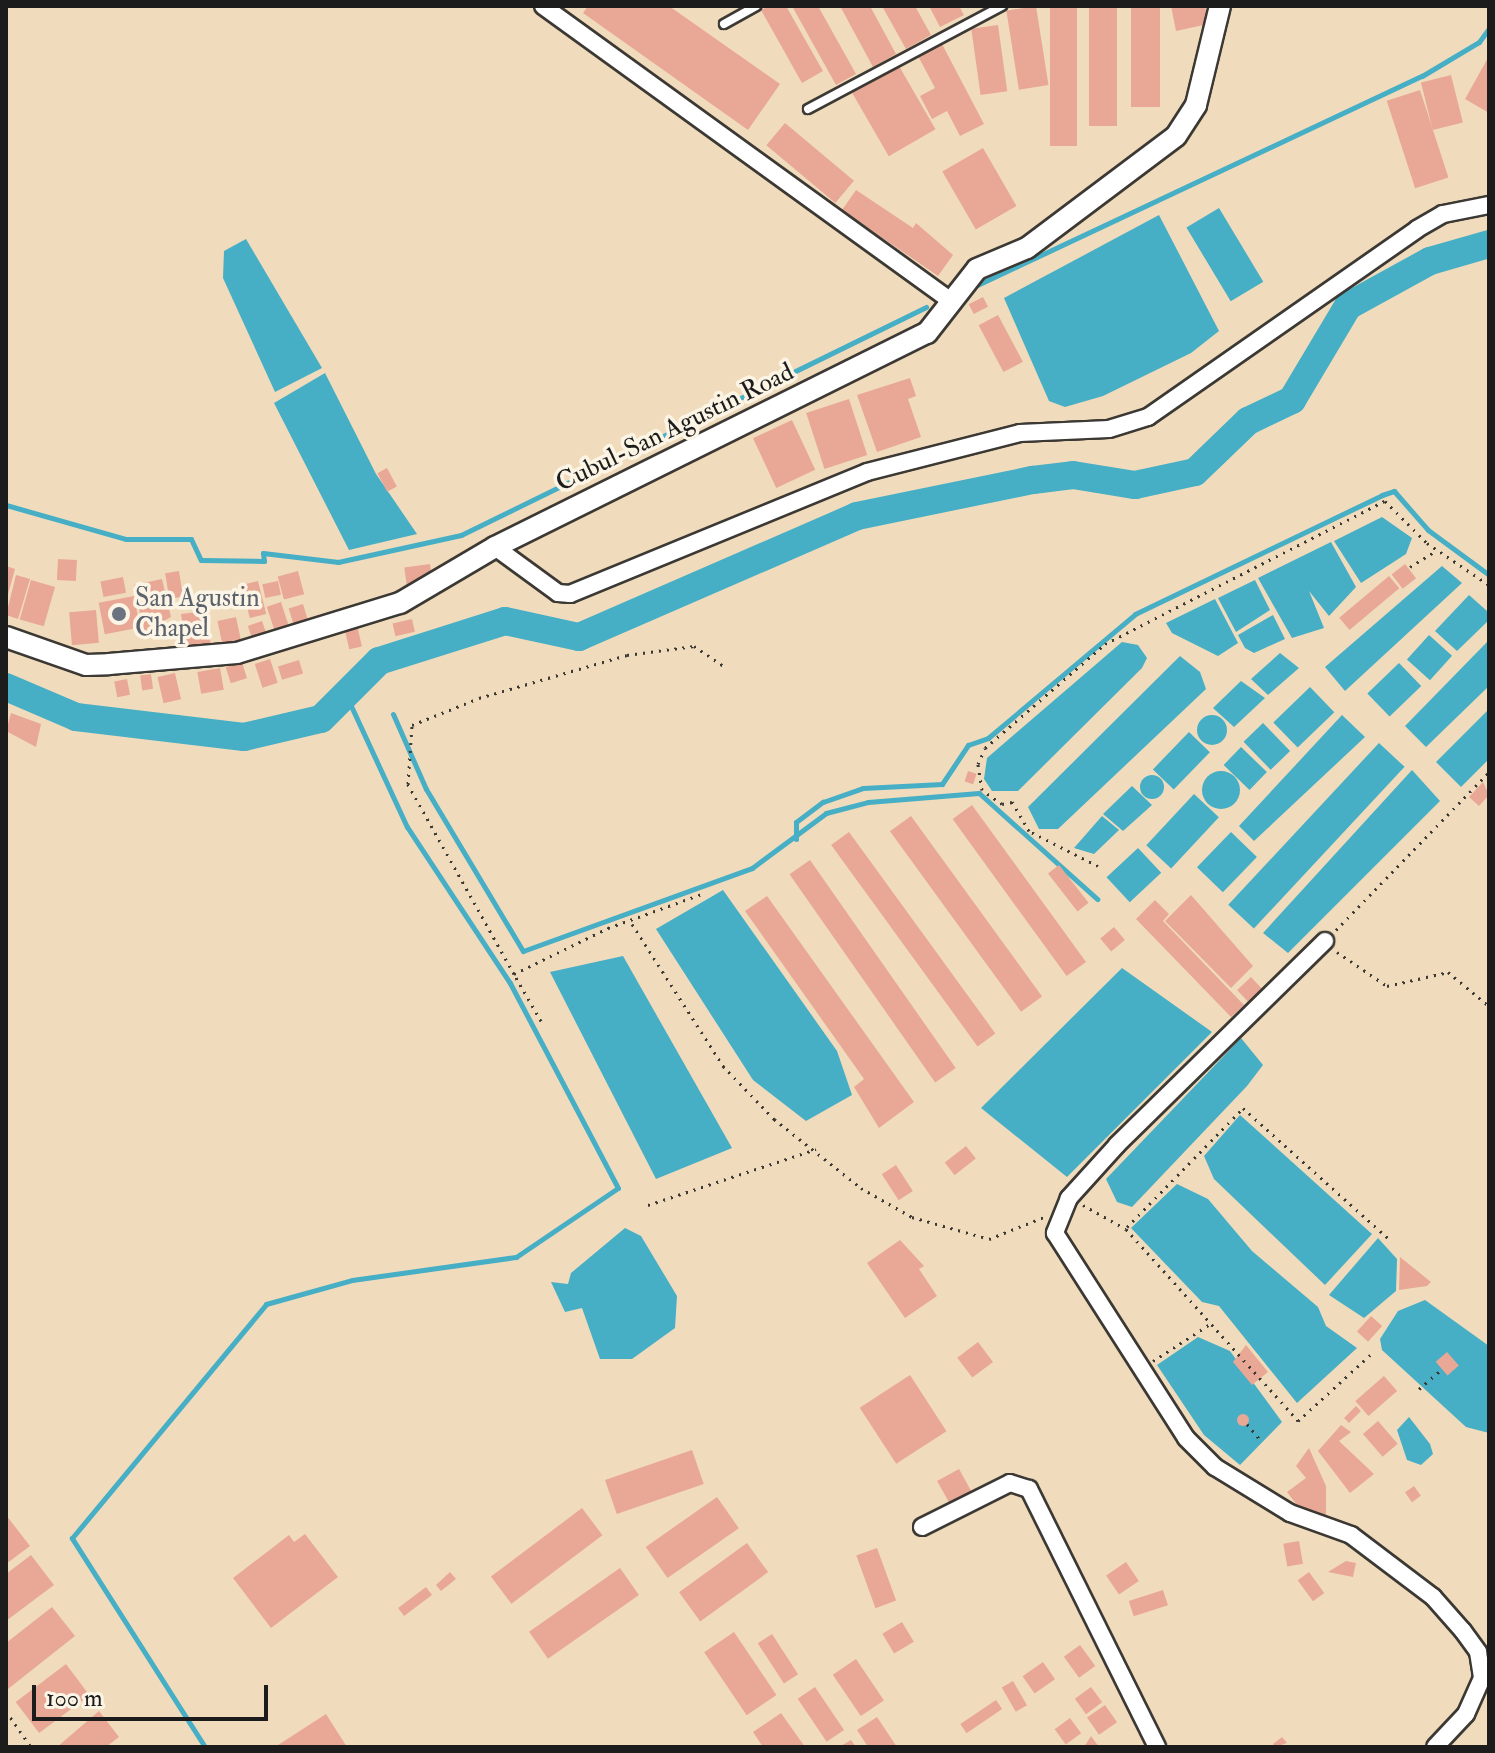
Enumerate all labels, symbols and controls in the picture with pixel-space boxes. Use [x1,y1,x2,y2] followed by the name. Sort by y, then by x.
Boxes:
[551,357,799,499] street label: Cubul-San Agustin Road
[135,583,260,644] place label: San Agustin Chapel
[110,605,128,623] marker: San Agustin Chapel
[36,1669,272,1719] scale bar
[46,1683,103,1714] text: 100 m

